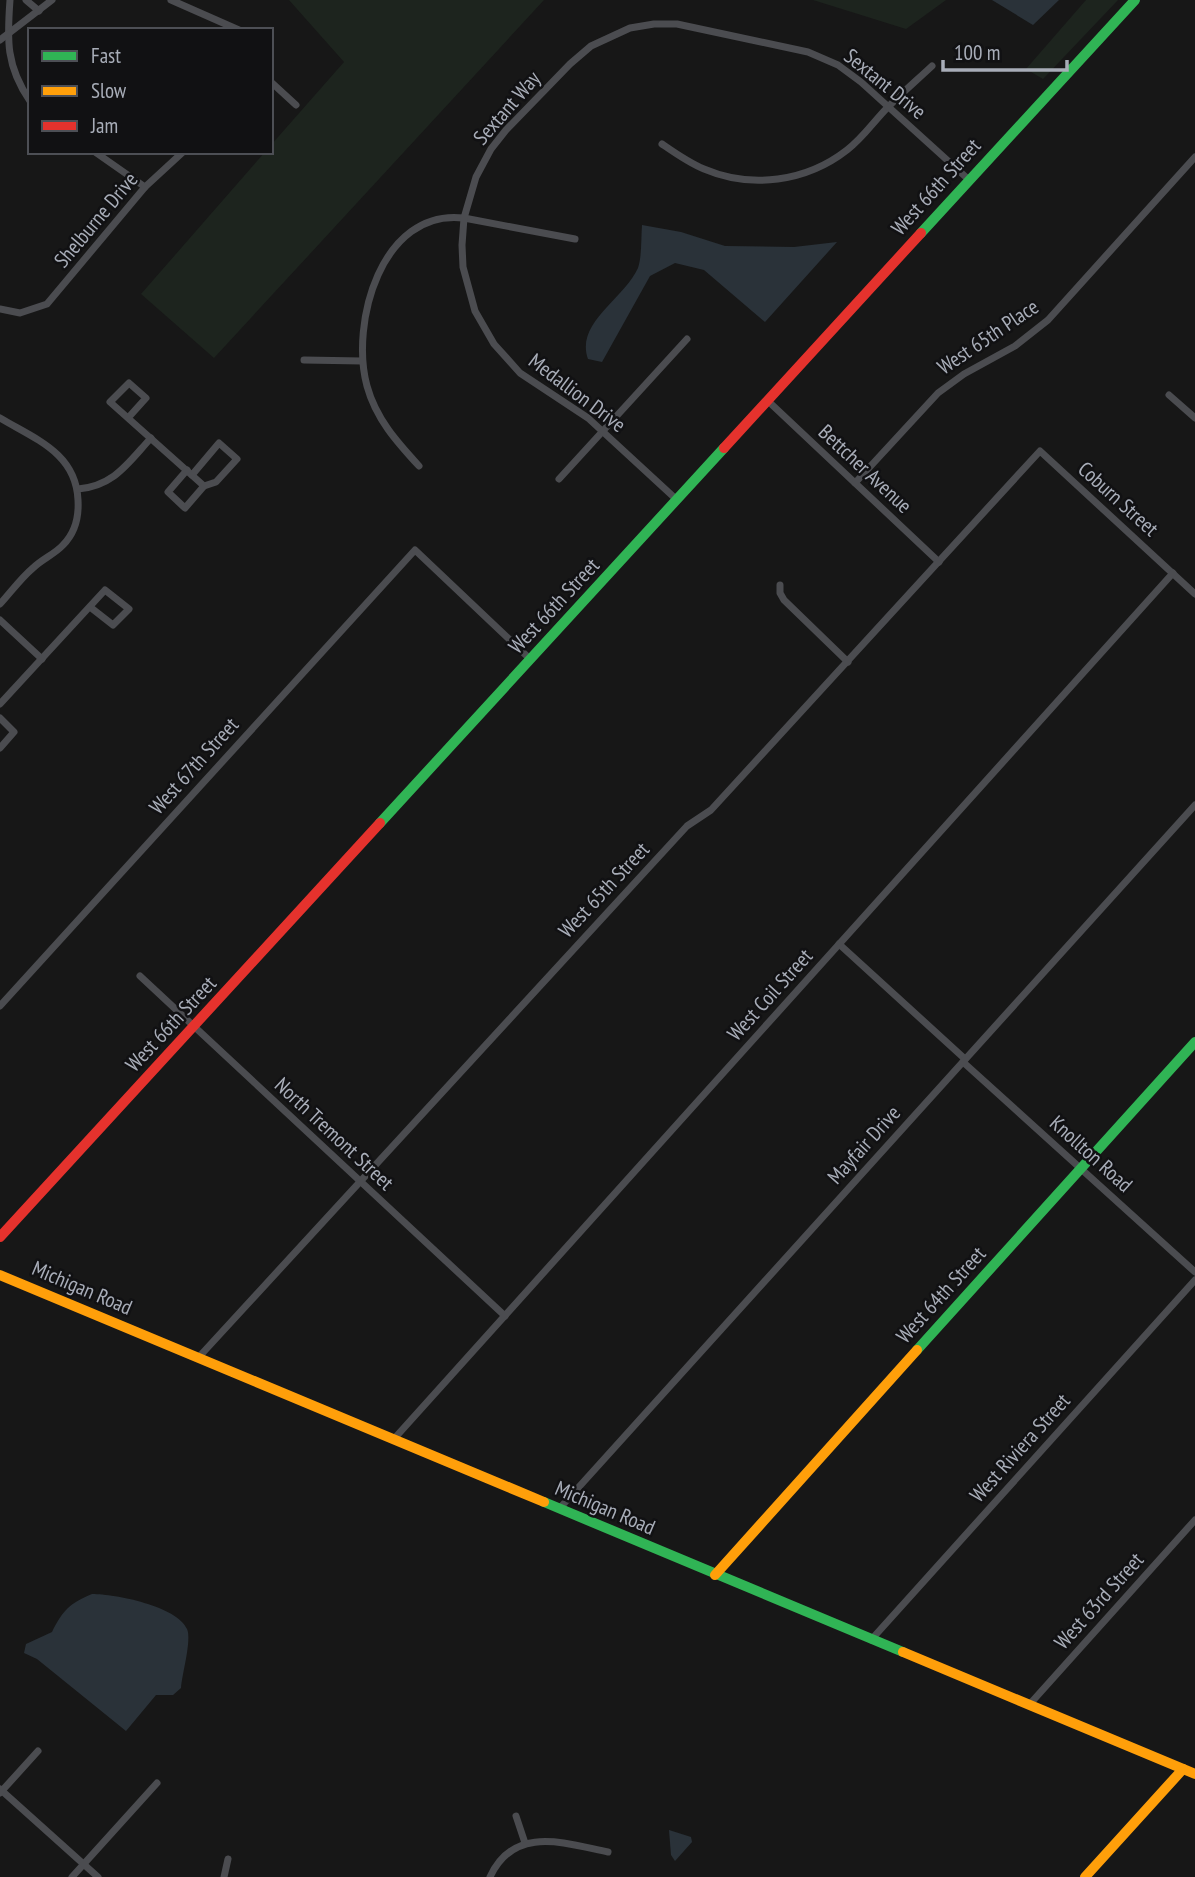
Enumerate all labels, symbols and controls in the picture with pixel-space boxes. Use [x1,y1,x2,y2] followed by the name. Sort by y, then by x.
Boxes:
[28,28,273,154] legend
[943,28,1067,72] scale bar
[954,39,1000,66] text: 100 m
[91,42,121,69] text: Fast
[839,42,932,125] street label: Sextant Drive
[467,65,546,150] street label: Sextant Way
[91,77,127,104] text: Slow
[90,112,118,139] text: Jam
[885,132,986,241] street label: West 66th Street
[48,166,143,273] street label: Shelburne Drive
[932,293,1043,380] street label: West 65th Place
[523,347,631,438] street label: Medallion Drive
[813,418,918,519] street label: Bettcher Avenue
[1072,455,1164,542] street label: Coburn Street
[502,552,605,659] street label: West 66th Street
[143,711,244,820] street label: West 67th Street
[552,836,655,943] street label: West 65th Street
[721,943,818,1046] street label: West Coil Street
[119,970,222,1077] street label: West 66th Street
[269,1072,400,1196] street label: North Tremont Street
[821,1100,906,1190] street label: Mayfair Drive
[1044,1109,1138,1198] street label: Knollton Road
[890,1240,991,1349] street label: West 64th Street
[28,1254,136,1321] street label: Michigan Road
[964,1387,1076,1508] street label: West Riviera Street
[551,1474,659,1541] street label: Michigan Road
[1048,1546,1149,1655] street label: West 63rd Street

